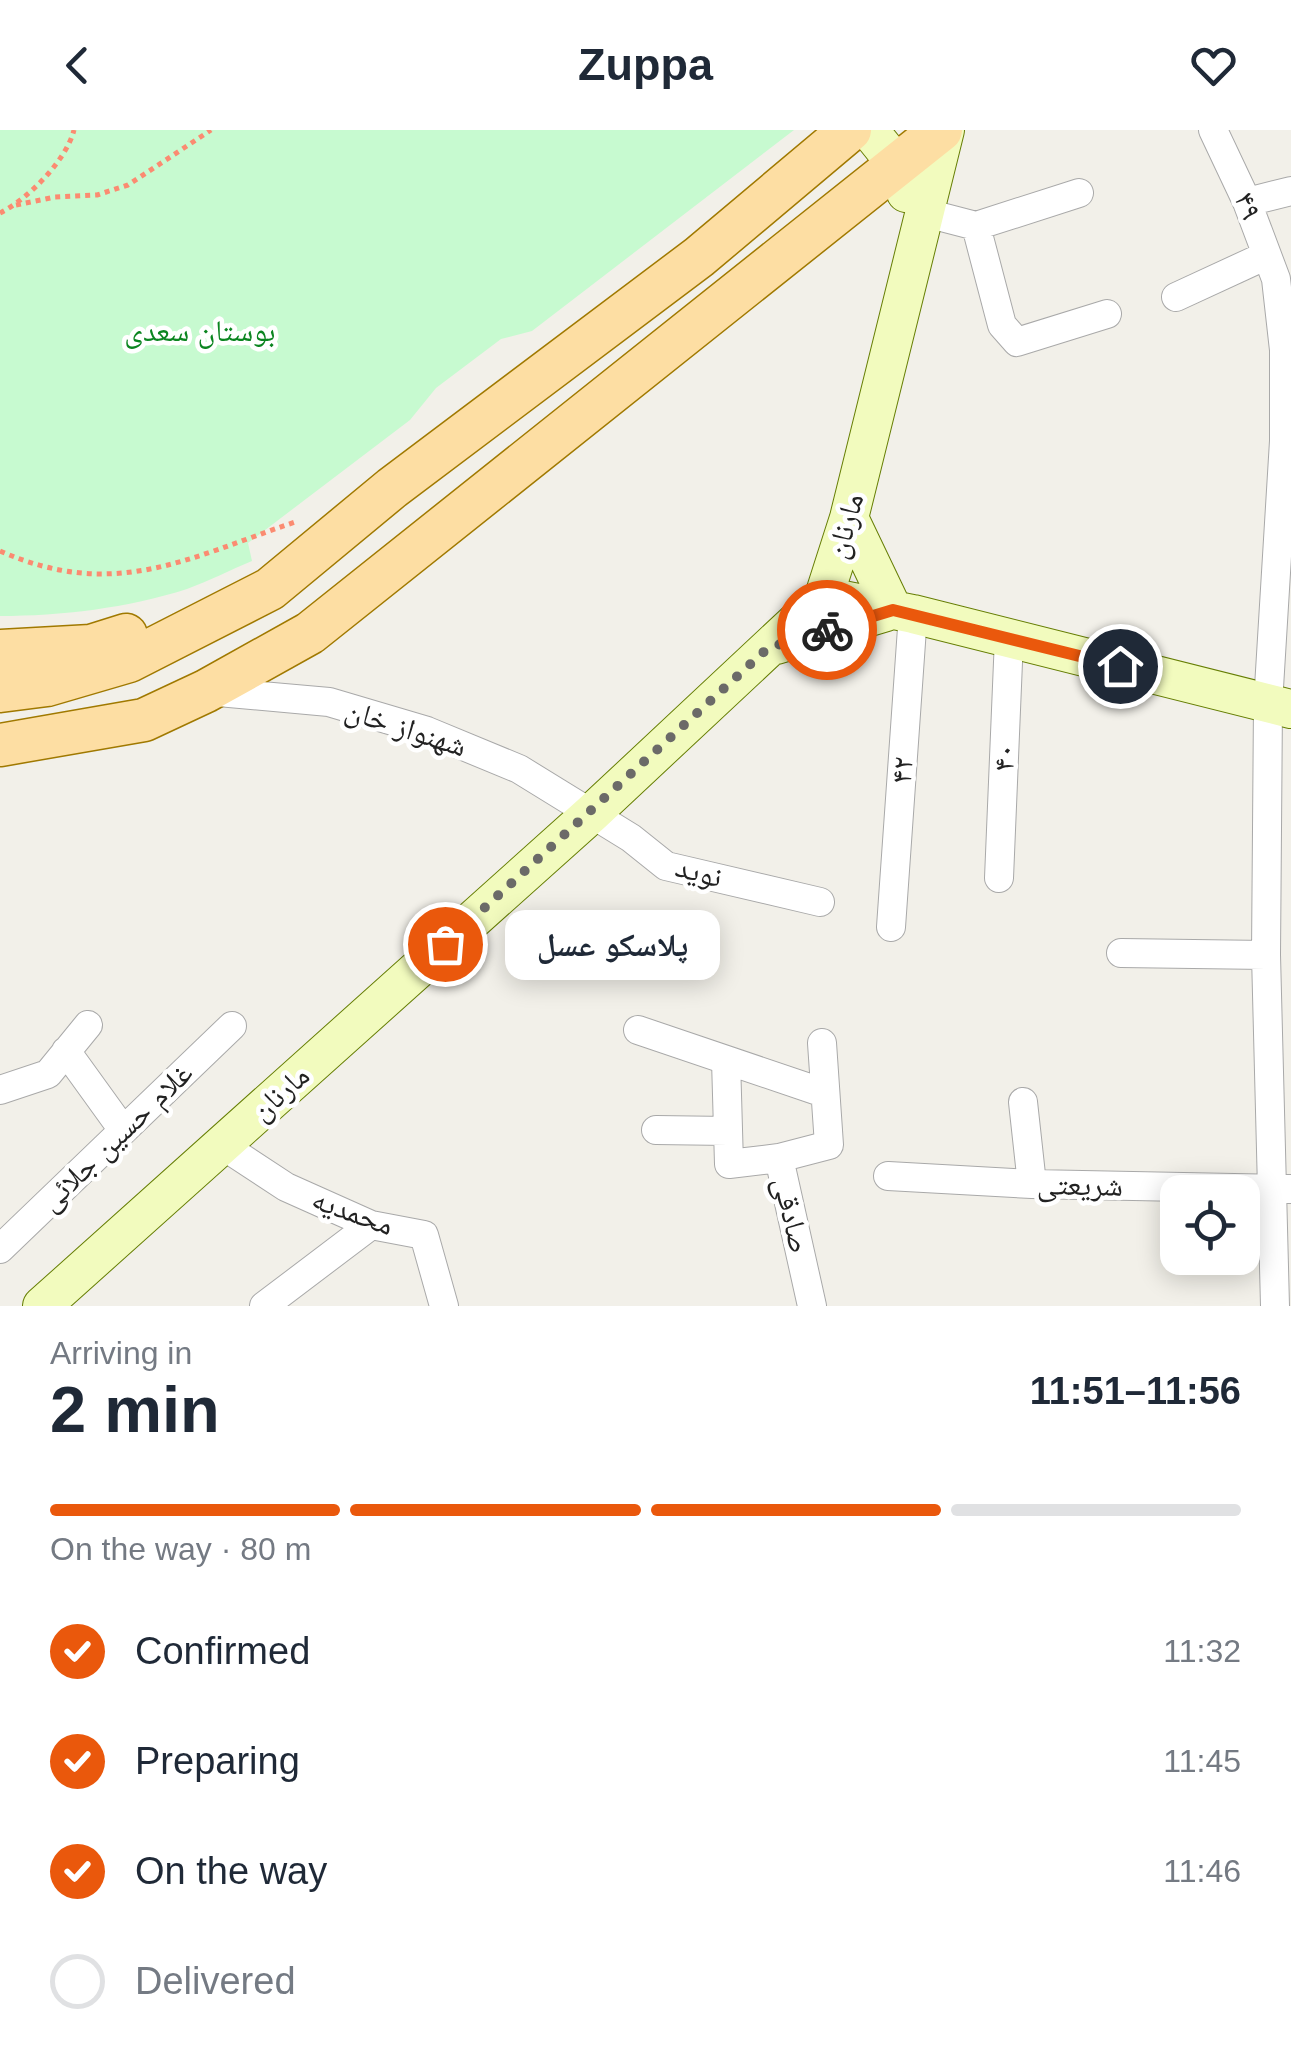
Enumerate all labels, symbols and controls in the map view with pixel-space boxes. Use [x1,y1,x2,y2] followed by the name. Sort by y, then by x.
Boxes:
[50,38,105,93] icon: back
[1186,38,1241,93] icon: heart
[578,39,713,90] text: Zuppa
[1228,187,1269,224] street label: ۴۹
[124,314,276,349] park label: بوستان سعدی
[820,489,871,563] street label: مارنان
[777,580,877,680] courier
[800,603,855,658] icon: bike
[1078,624,1163,709] pin
[1093,639,1148,694] icon: home
[341,692,471,764] street label: شهنواز خان
[987,744,1020,772] street label: ۴۰
[884,755,919,785] street label: ۴۲
[672,850,726,894] street label: نوید
[403,902,488,987] pin
[505,909,720,979] callout: پلاسکو عسل
[418,917,473,972] icon: bag
[537,927,688,963] text: پلاسکو عسل
[33,1056,201,1220] street label: غلام حسین جلائی
[244,1058,317,1129] street label: مارنان
[1037,1167,1123,1204] street label: شریعتی
[766,1174,817,1256] street label: صادقی
[1160,1175,1260,1275] map controls
[1160,1175,1260,1275] button: locate
[308,1182,398,1242] street label: محمدیه
[50,1335,192,1371] text: Arriving in
[1030,1370,1241,1412] text: 11:51–11:56
[50,1373,220,1446] text: 2 min
[50,1531,311,1567] text: On the way · 80 m
[50,1624,105,1679] icon: check
[135,1630,310,1672] text: Confirmed
[1163,1633,1241,1669] text: 11:32
[50,1734,105,1789] icon: check
[135,1740,300,1782] text: Preparing
[1163,1743,1241,1779] text: 11:45
[50,1844,105,1899] icon: check
[135,1850,327,1892] text: On the way
[1163,1853,1241,1889] text: 11:46
[135,1960,296,2002] text: Delivered

